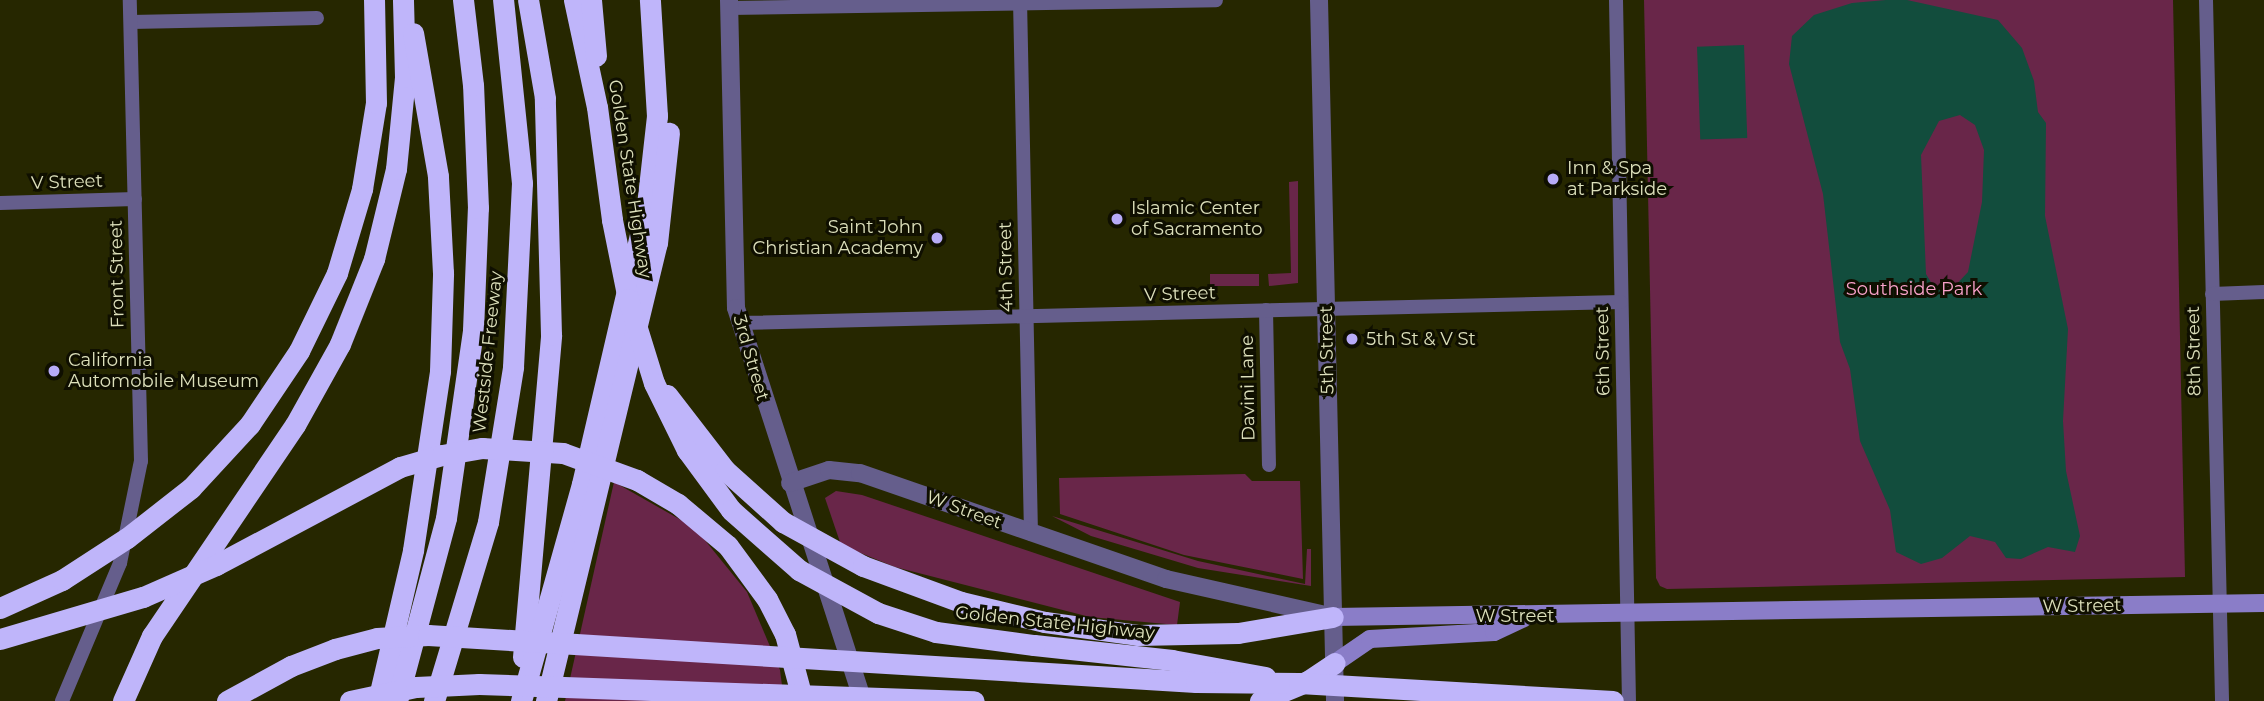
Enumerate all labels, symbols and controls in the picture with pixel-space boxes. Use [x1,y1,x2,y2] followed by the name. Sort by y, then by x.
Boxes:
[604,78,656,280] street label: Golden State Highway
[1567,158,1667,200] place label: Inn & Spa at Parkside
[31,170,103,194] street label: V Street
[1545,171,1561,187] marker: Inn & Spa at Parkside
[1131,198,1262,241] place label: Islamic Center of Sacramento
[1109,211,1125,227] marker: Islamic Center of Sacramento
[753,217,923,260] place label: Saint John Christian Academy
[105,220,129,328] street label: Front Street
[994,222,1018,312] street label: 4th Street
[929,230,945,246] marker: Saint John Christian Academy
[469,270,507,434] street label: Westside Freeway
[1846,278,1982,300] park label: Southside Park
[1144,282,1216,306] street label: V Street
[1315,305,1339,395] street label: 5th Street
[1591,306,1615,396] street label: 6th Street
[2182,306,2206,396] street label: 8th Street
[728,312,774,404] street label: 3rd Street
[1366,328,1476,350] place label: 5th St & V St
[1344,331,1360,347] marker: 5th St & V St
[1236,335,1260,441] street label: Davini Lane
[68,350,259,392] place label: California Automobile Museum
[46,363,62,379] marker: California Automobile Museum
[923,486,1005,534] street label: W Street
[2042,595,2122,617] street label: W Street
[954,602,1156,644] street label: Golden State Highway
[1475,605,1555,627] street label: W Street

